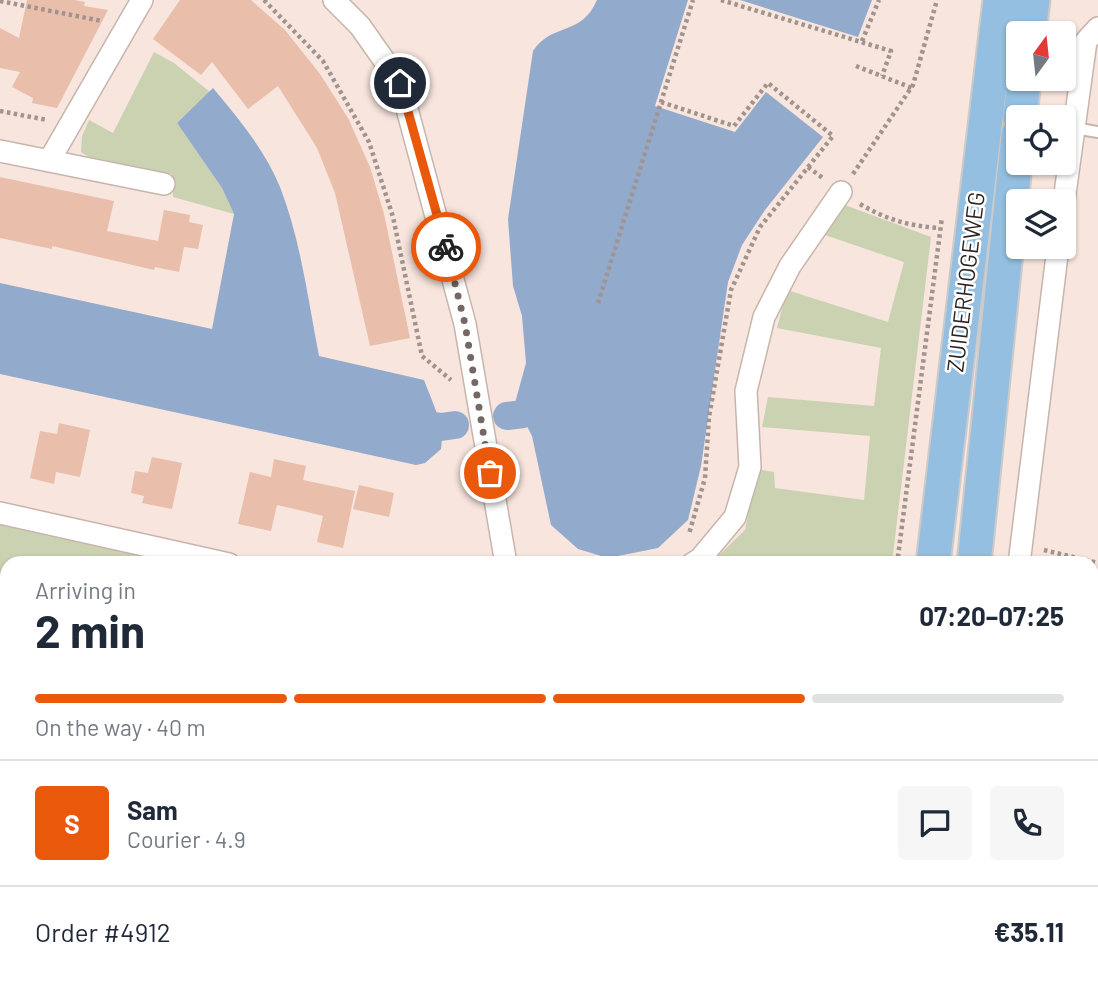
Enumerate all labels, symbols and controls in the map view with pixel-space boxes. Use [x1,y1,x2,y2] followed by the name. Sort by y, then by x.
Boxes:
[1006,21,1076,91] north arrow
[1006,21,1076,259] map controls
[370,53,430,113] pin
[381,64,419,102] icon: home
[1006,105,1076,175] button: locate
[1006,189,1076,259] button: layers
[940,190,990,374] street label: ZUIDERHOGEWEG
[411,212,481,282] courier
[427,228,465,266] icon: bike
[460,443,520,503] pin
[471,454,509,492] icon: bag
[35,576,136,604] text: Arriving in
[919,600,1064,631] text: 07:20–07:25
[35,602,145,657] text: 2 min
[35,713,206,741] text: On the way · 40 m
[898,786,972,860] button: chat
[990,786,1064,860] button: phone
[127,794,178,825] text: Sam
[64,808,80,839] text: S
[127,825,246,853] text: Courier · 4.9
[35,916,171,947] text: Order #4912
[994,916,1064,947] text: €35.11

